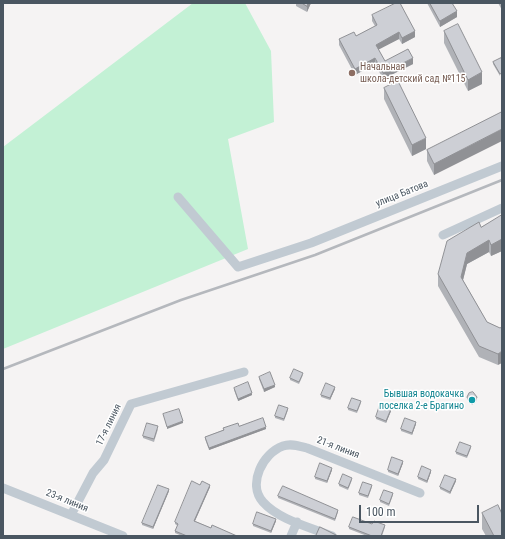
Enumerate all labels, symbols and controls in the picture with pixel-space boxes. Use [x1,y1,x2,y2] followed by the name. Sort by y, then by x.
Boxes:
[360,61,466,84] place label: Начальная школа-детский сад №115
[347,68,357,78] marker: Начальная школа-детский сад №115
[374,178,430,210] street label: улица Батова
[379,388,464,412] place label: Бывшая водокачка поселка 2-е Брагино
[467,395,477,405] marker: Бывшая водокачка поселка 2-е Брагино
[94,402,124,448] street label: 17-я линия
[315,434,361,462] street label: 21-я линия
[44,487,90,515] street label: 23-я линия
[361,497,481,523] scale bar
[366,505,396,519] text: 100 m

